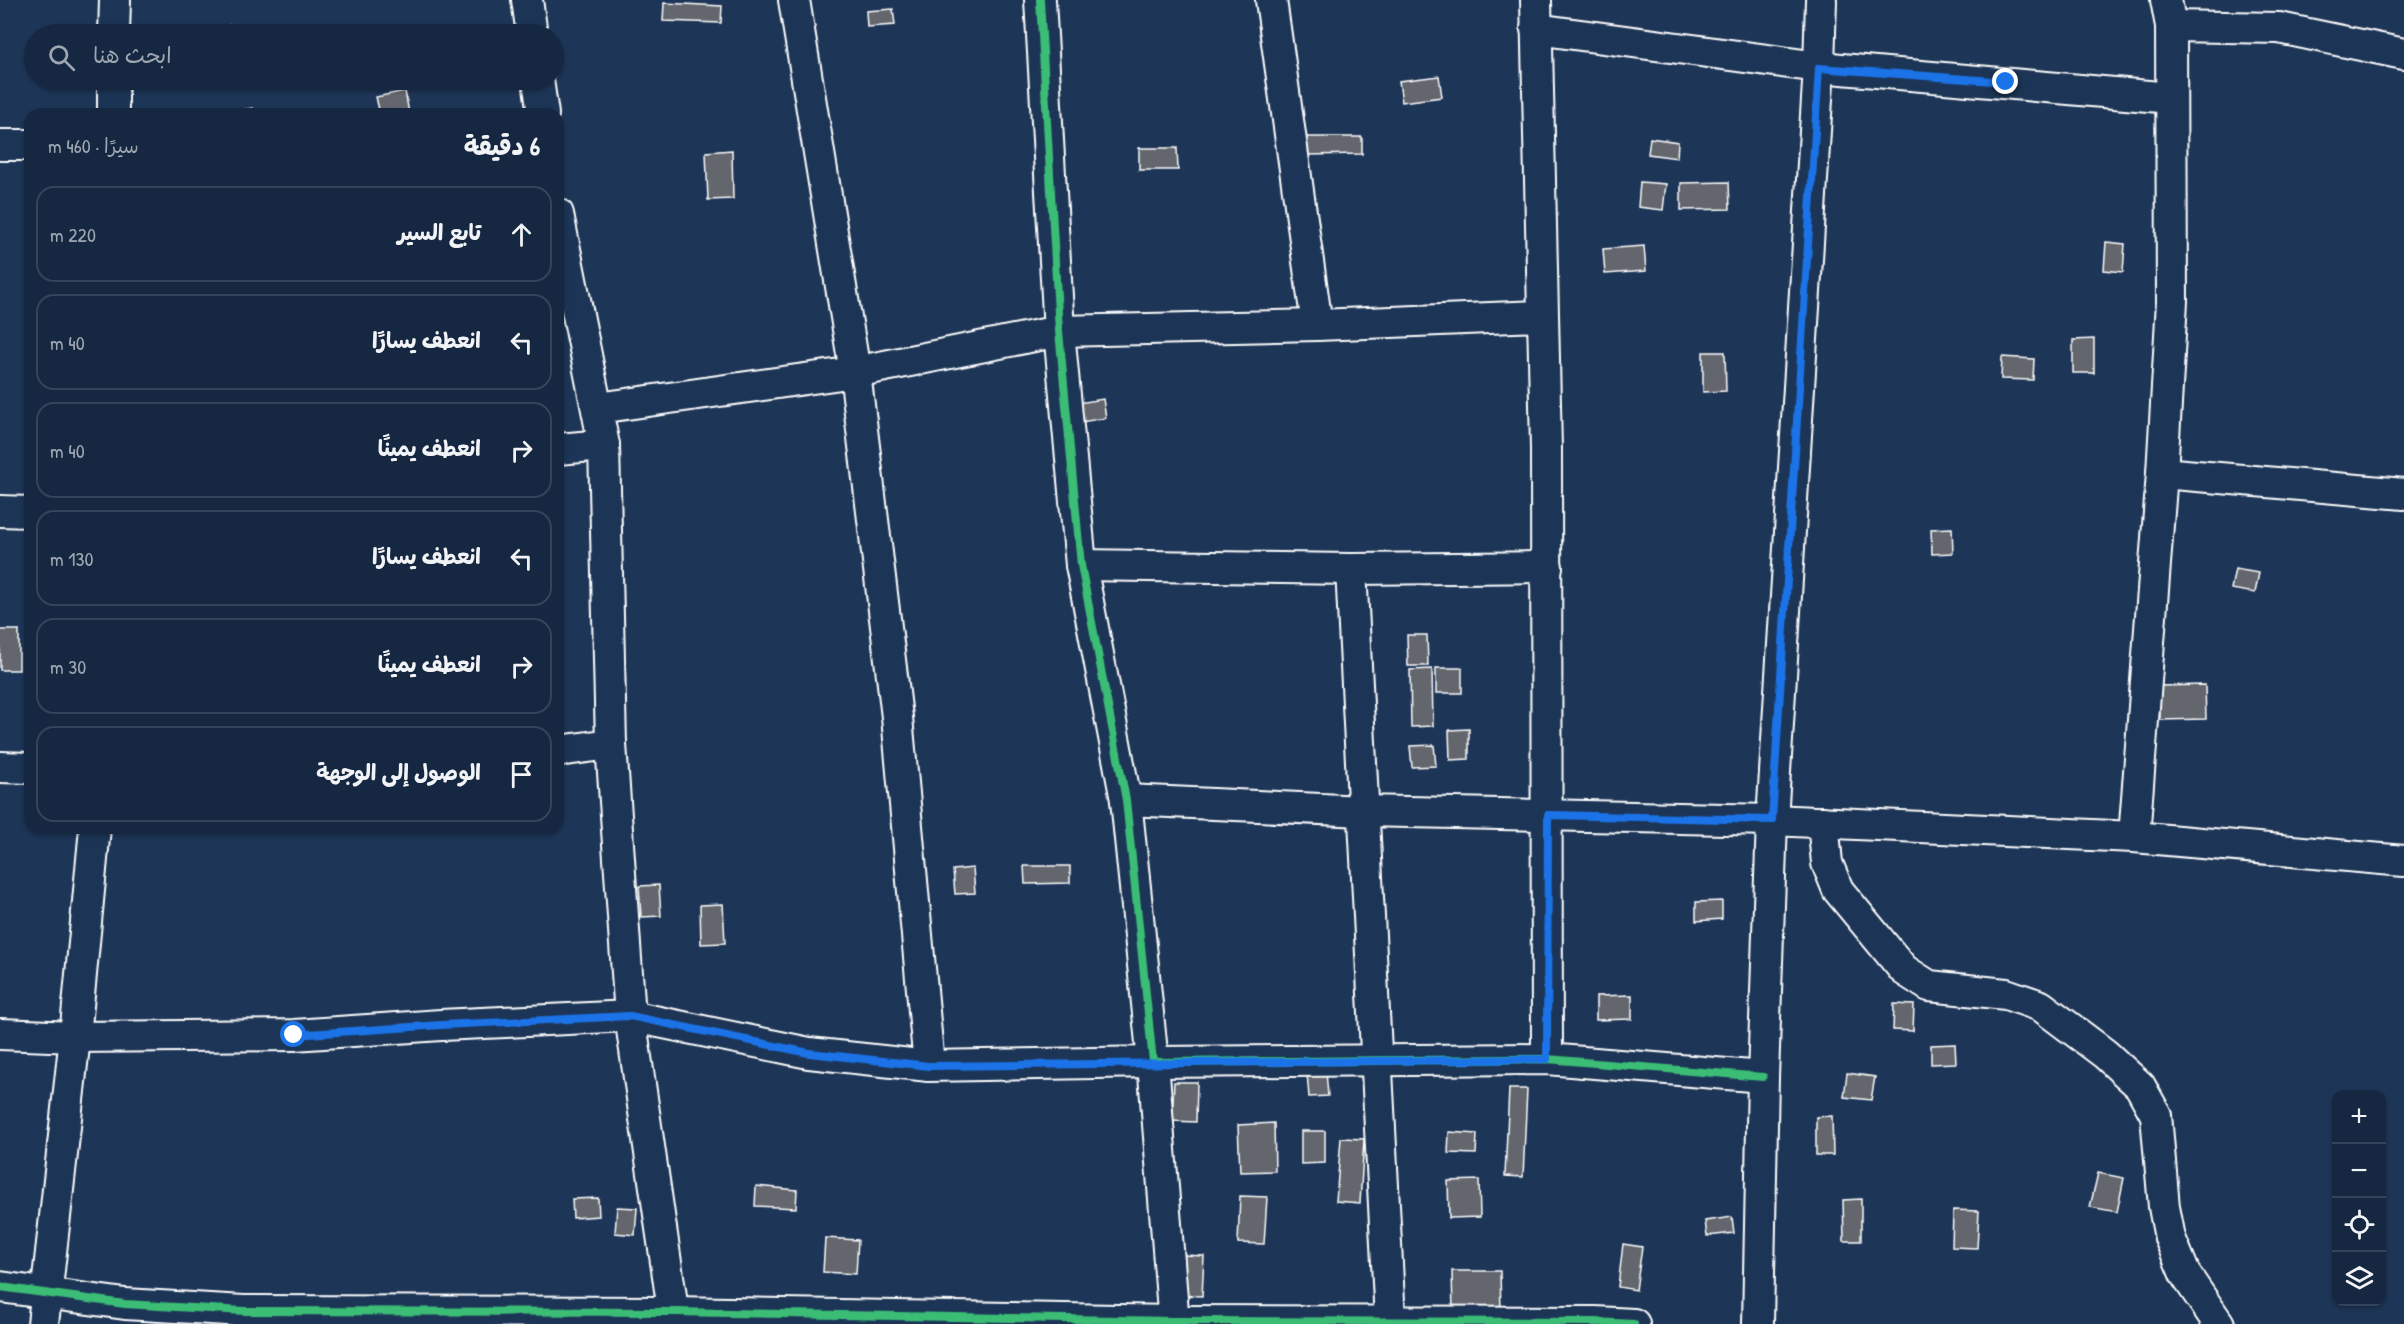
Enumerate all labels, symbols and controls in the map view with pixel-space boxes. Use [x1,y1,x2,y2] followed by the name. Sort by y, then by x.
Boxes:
[24,24,564,90] search box
[93,40,172,70] text: ابحث هنا
[45,41,78,74] icon: search
[1992,68,2018,94] route end
[464,128,540,163] text: 6 دقيقة
[48,132,139,159] text: سيرًا · 460 m
[398,217,481,247] text: تابع السير
[505,218,538,251] icon: ahead
[50,221,96,248] text: 220 m
[372,325,481,355] text: انعطف يسارًا
[505,326,538,359] icon: left
[50,329,85,356] text: 40 m
[378,433,481,463] text: انعطف يمينًا
[505,434,538,467] icon: right
[50,437,85,464] text: 40 m
[372,541,481,571] text: انعطف يسارًا
[505,542,538,575] icon: left
[50,545,93,572] text: 130 m
[378,649,481,679] text: انعطف يمينًا
[505,650,538,683] icon: right
[50,653,86,680] text: 30 m
[316,757,481,787] text: الوصول إلى الوجهة
[505,758,538,791] icon: arrive
[280,1021,306,1047] route start
[2332,1090,2386,1306] map controls
[2332,1090,2386,1144] button: +
[2332,1144,2386,1198] button: −
[2332,1198,2386,1252] button: locate
[2332,1252,2386,1306] button: layers

